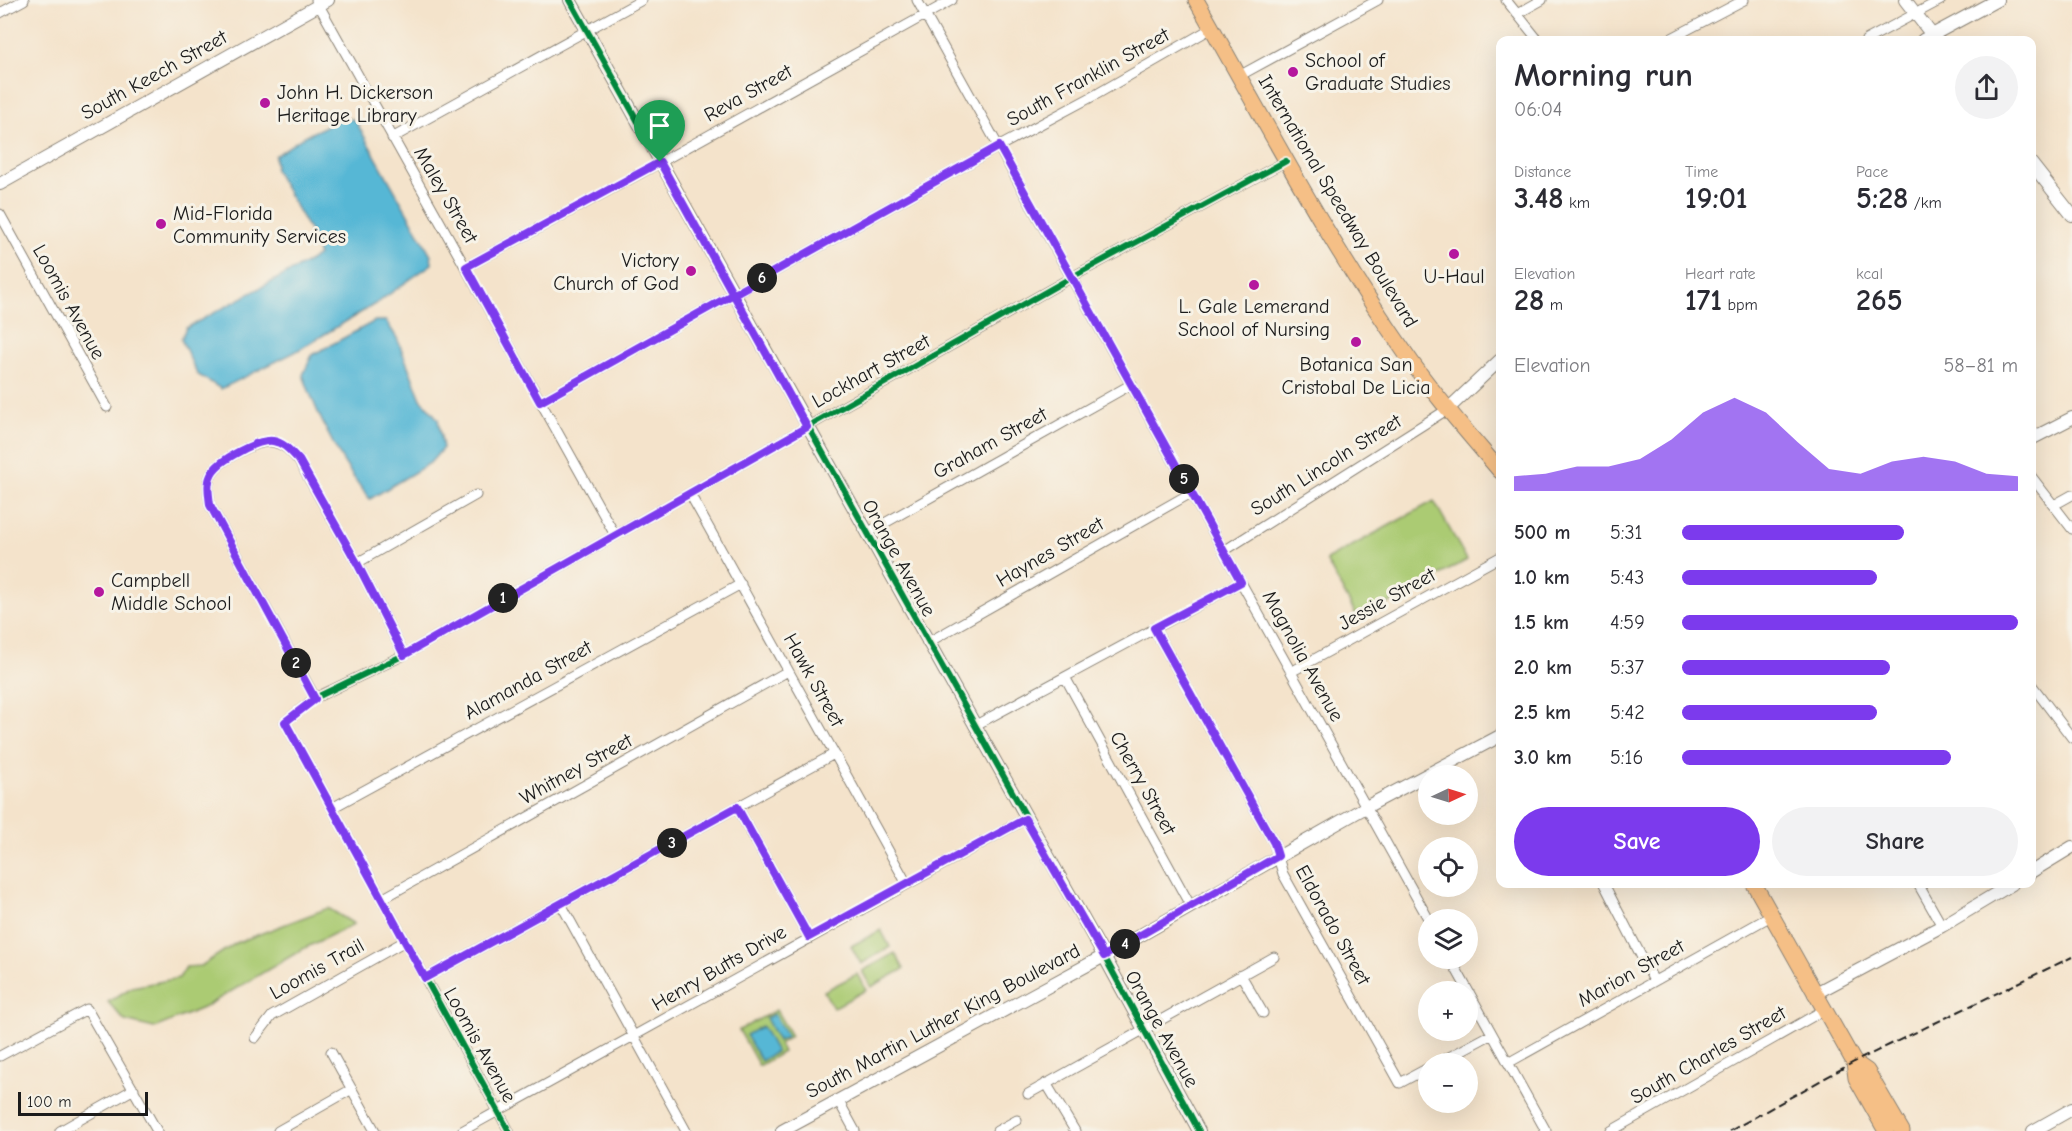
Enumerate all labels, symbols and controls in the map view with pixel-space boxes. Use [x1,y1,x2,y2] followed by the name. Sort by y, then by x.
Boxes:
[1003,22,1174,131] street label: South Franklin Street
[77,25,232,125] street label: South Keech Street
[1305,49,1451,95] place label: School of Graduate Studies
[1514,56,1693,94] text: Morning run
[1955,56,2018,119] button: share
[700,59,797,127] street label: Reva Street
[1286,65,1300,79] marker: School of Graduate Studies
[1253,71,1423,331] street label: International Speedway Boulevard
[277,81,433,127] place label: John H. Dickerson Heritage Library
[258,96,272,110] marker: John H. Dickerson Heritage Library
[1514,98,1563,121] text: 06:04
[634,100,685,162] pin
[643,109,676,142] icon: arrive
[409,143,483,248] street label: Maley Street
[1514,163,1571,181] text: Distance
[1685,163,1718,181] text: Time
[1856,163,1888,181] text: Pace
[1514,181,1564,216] text: 3.48
[1685,181,1748,216] text: 19:01
[1856,181,1908,216] text: 5:28
[1564,194,1590,212] text: km
[1908,194,1942,212] text: /km
[173,202,346,248] place label: Mid-Florida Community Services
[154,217,168,231] marker: Mid-Florida Community Services
[28,241,110,363] street label: Loomis Avenue
[1447,247,1461,261] marker: U-Haul
[553,249,679,295] place label: Victory Church of God
[747,263,777,293] pin: 6
[684,264,698,278] marker: Victory Church of God
[1423,265,1485,288] place label: U-Haul
[1514,265,1575,283] text: Elevation
[1685,265,1756,283] text: Heart rate
[1856,265,1883,283] text: kcal
[758,269,766,287] text: 6
[1247,278,1261,292] marker: L. Gale Lemerand School of Nursing
[1514,283,1544,318] text: 28
[1685,283,1722,318] text: 171
[1856,283,1903,318] text: 265
[1178,295,1330,341] place label: L. Gale Lemerand School of Nursing
[1544,296,1563,314] text: m
[1722,296,1758,314] text: bpm
[808,329,935,413] street label: Lockhart Street
[1349,335,1363,349] marker: Botanica San Cristobal De Licia
[1281,353,1431,399] place label: Botanica San Cristobal De Licia
[1514,354,1591,377] text: Elevation
[1943,354,2018,377] text: 58–81 m
[929,402,1052,484] street label: Graham Street
[1247,409,1407,521] street label: South Lincoln Street
[1169,464,1199,494] pin: 5
[1180,470,1188,488] text: 5
[857,496,941,620] street label: Orange Avenue
[992,511,1109,592] street label: Haynes Street
[1514,521,1571,544] text: 500 m
[1610,521,1643,544] text: 5:31
[1335,562,1441,635] street label: Jessie Street
[1514,566,1570,589] text: 1.0 km
[1610,566,1644,589] text: 5:43
[111,569,232,615] place label: Campbell Middle School
[488,583,518,613] pin: 1
[92,585,106,599] marker: Campbell Middle School
[1258,587,1348,725] street label: Magnolia Avenue
[500,589,506,607] text: 1
[1514,611,1569,634] text: 1.5 km
[1610,611,1645,634] text: 4:59
[779,629,850,732] street label: Hawk Street
[460,635,597,724] street label: Alamanda Street
[281,648,311,678] pin: 2
[292,654,300,672] text: 2
[1514,656,1572,679] text: 2.0 km
[1610,656,1644,679] text: 5:37
[1514,701,1571,724] text: 2.5 km
[1610,701,1645,724] text: 5:42
[1105,727,1181,840] street label: Cherry Street
[516,728,637,809] street label: Whitney Street
[1514,746,1572,769] text: 3.0 km
[1610,746,1643,769] text: 5:16
[1418,765,1478,825] north arrow
[1418,765,1478,1113] map controls
[1514,807,1760,876] button: Save
[1772,807,2018,876] button: Share
[657,828,687,858] pin: 3
[668,834,676,852] text: 3
[1418,837,1478,897] button: locate
[1291,861,1376,990] street label: Eldorado Street
[1418,909,1478,969] button: layers
[648,920,790,1016] street label: Henry Butts Drive
[1110,929,1140,959] pin: 4
[266,934,368,1004] street label: Loomis Trail
[1574,934,1689,1012] street label: Marion Street
[1121,935,1129,953] text: 4
[802,939,1084,1103] street label: South Martin Luther King Boulevard
[1120,967,1204,1091] street label: Orange Avenue
[1418,981,1478,1041] button: +
[439,984,521,1106] street label: Loomis Avenue
[1626,1000,1791,1109] street label: South Charles Street
[1418,1053,1478,1113] button: −
[18,1089,148,1116] scale bar
[27,1093,71,1111] text: 100 m

